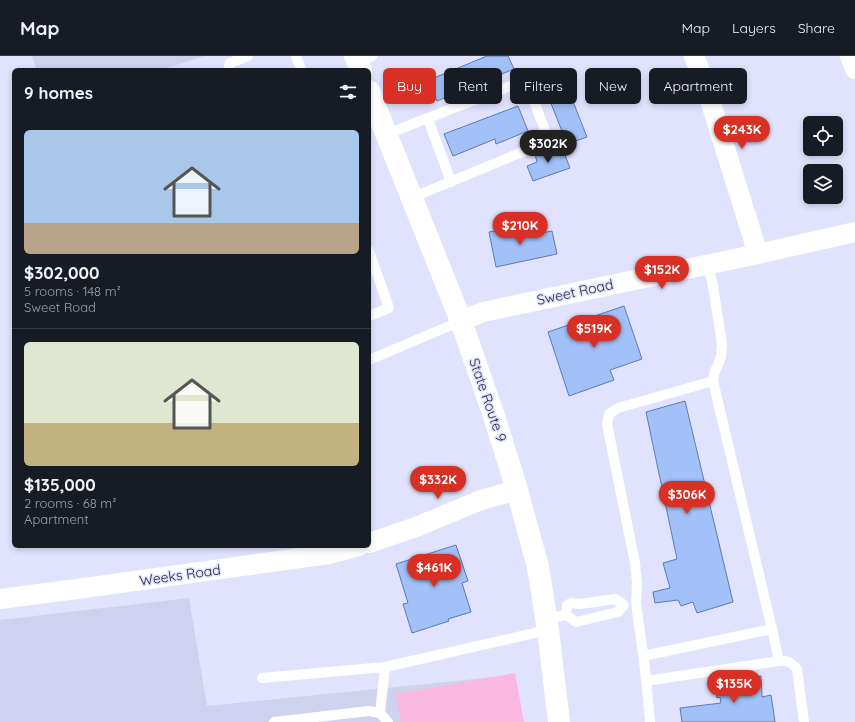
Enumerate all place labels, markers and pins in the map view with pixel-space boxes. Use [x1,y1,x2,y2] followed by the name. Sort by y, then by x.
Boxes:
[714,116,770,150] pin: $243K
[520,130,576,164] pin: $302K
[492,212,548,246] pin: $210K
[634,256,690,290] pin: $152K
[566,315,622,349] pin: $519K
[410,466,466,500] pin: $332K
[659,481,715,515] pin: $306K
[406,554,462,588] pin: $461K
[706,670,762,704] pin: $135K

